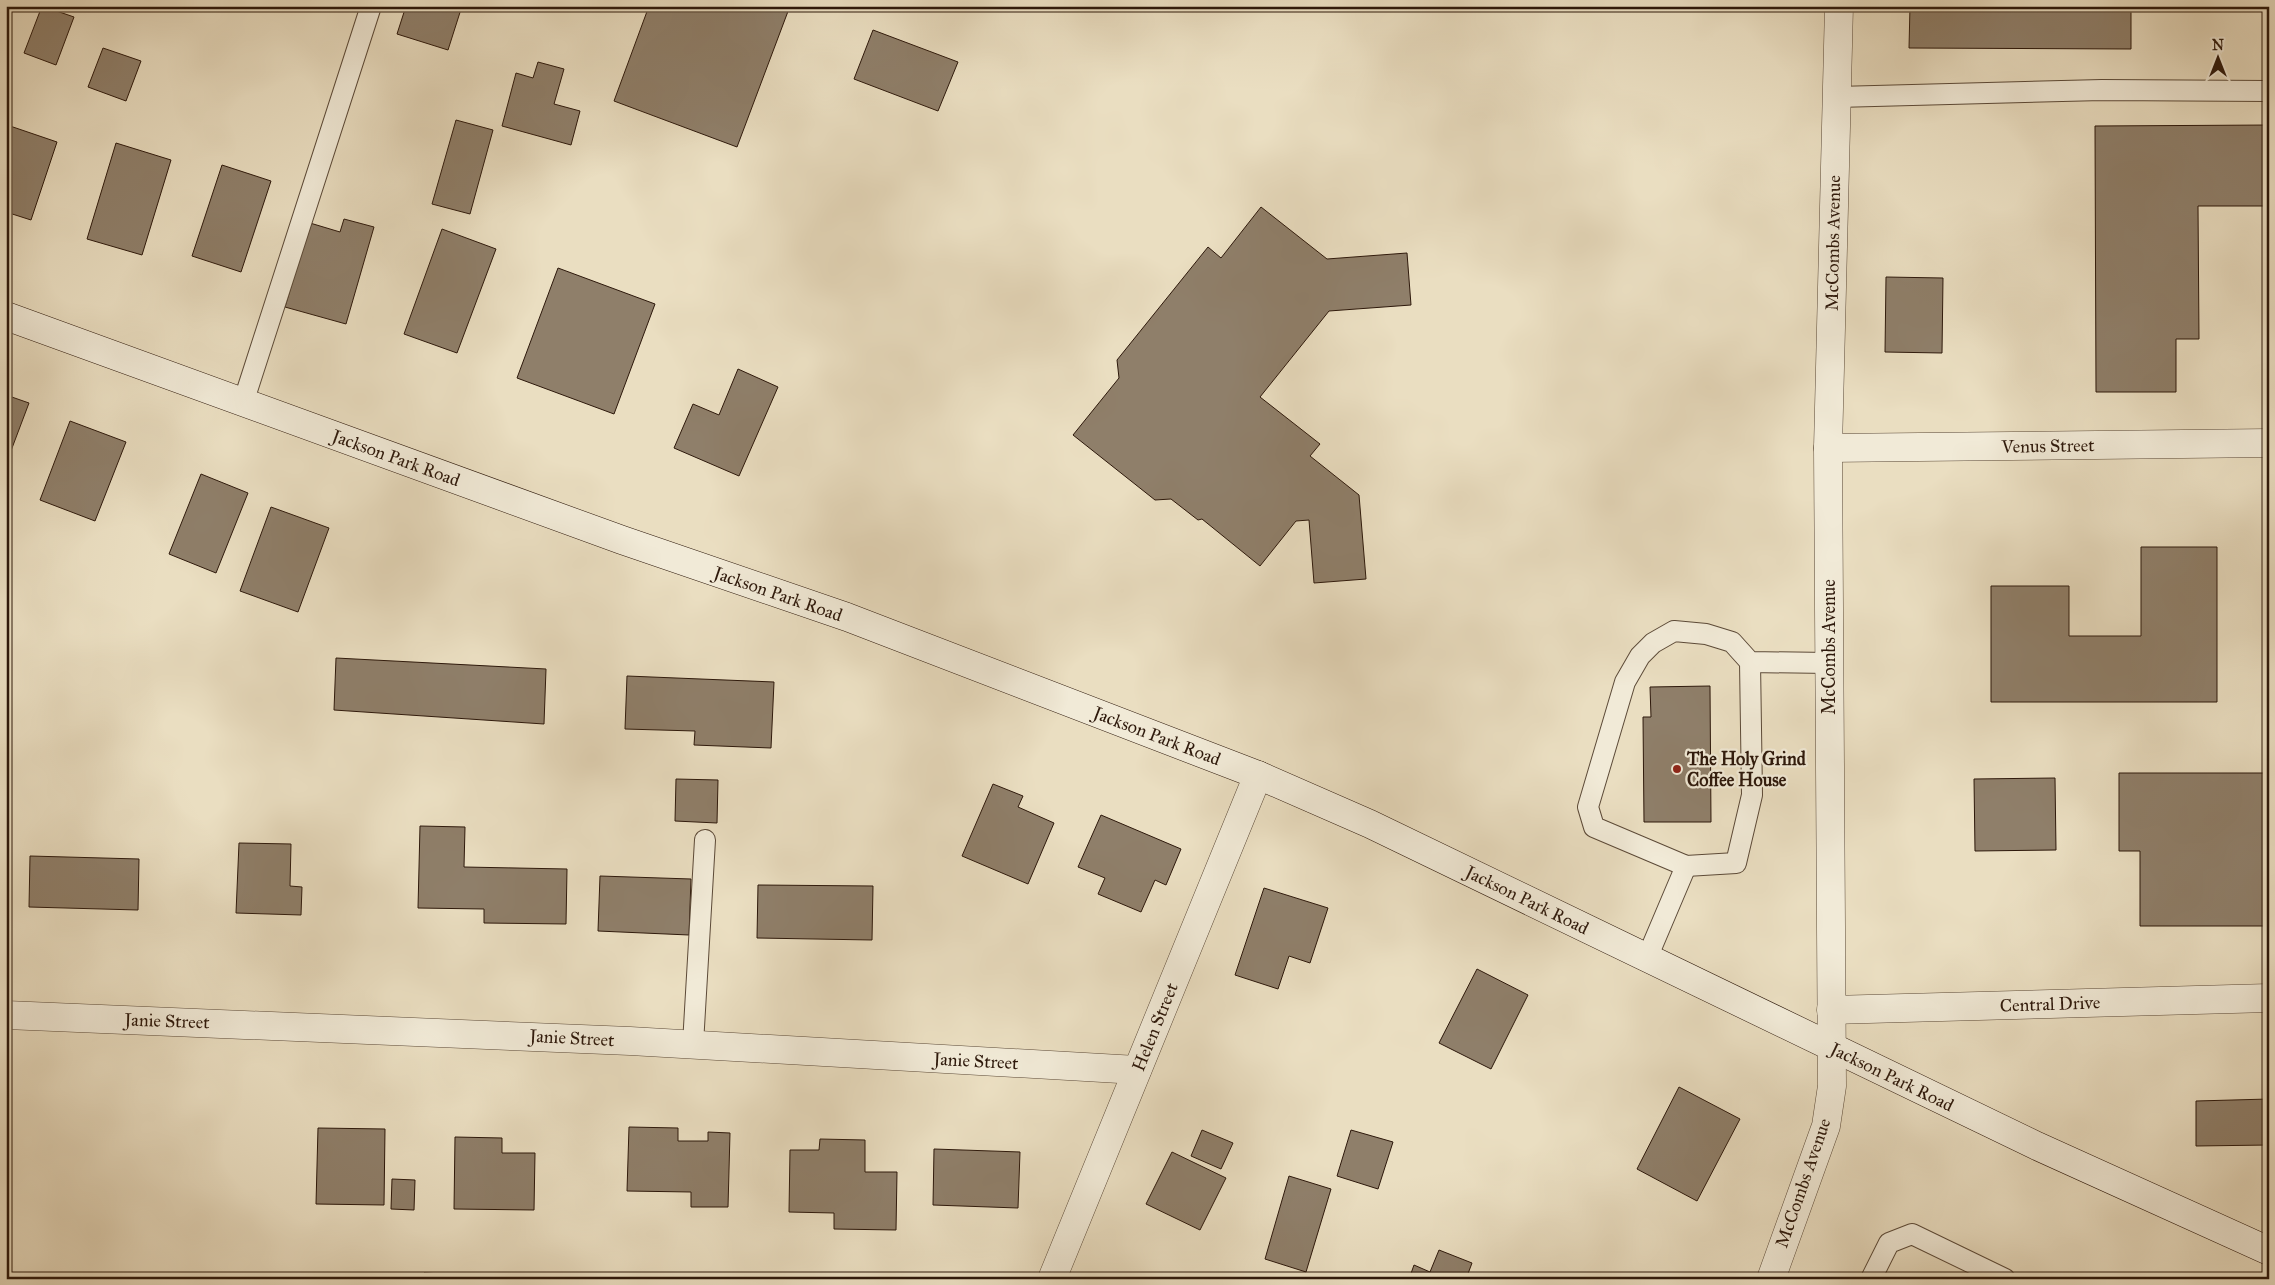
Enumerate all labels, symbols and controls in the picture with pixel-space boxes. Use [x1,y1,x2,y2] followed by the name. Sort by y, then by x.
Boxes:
[2192,32,2242,82] north arrow
[2212,37,2224,54] text: N
[1821,175,1845,311] street label: McCombs Avenue
[327,424,463,492] street label: Jackson Park Road
[2000,434,2095,458] street label: Venus Street
[709,561,845,627] street label: Jackson Park Road
[1818,579,1840,715] street label: McCombs Avenue
[1088,701,1224,771] street label: Jackson Park Road
[1686,748,1807,791] place label: The Holy Grind Coffee House
[1671,763,1683,775] marker: The Holy Grind Coffee House
[1459,860,1592,940] street label: Jackson Park Road
[1127,979,1183,1074] street label: Helen Street
[1999,991,2101,1017] street label: Central Drive
[122,1008,211,1035] street label: Janie Street
[527,1025,616,1052] street label: Janie Street
[1824,1037,1957,1117] street label: Jackson Park Road
[931,1048,1020,1075] street label: Janie Street
[1771,1115,1835,1251] street label: McCombs Avenue

